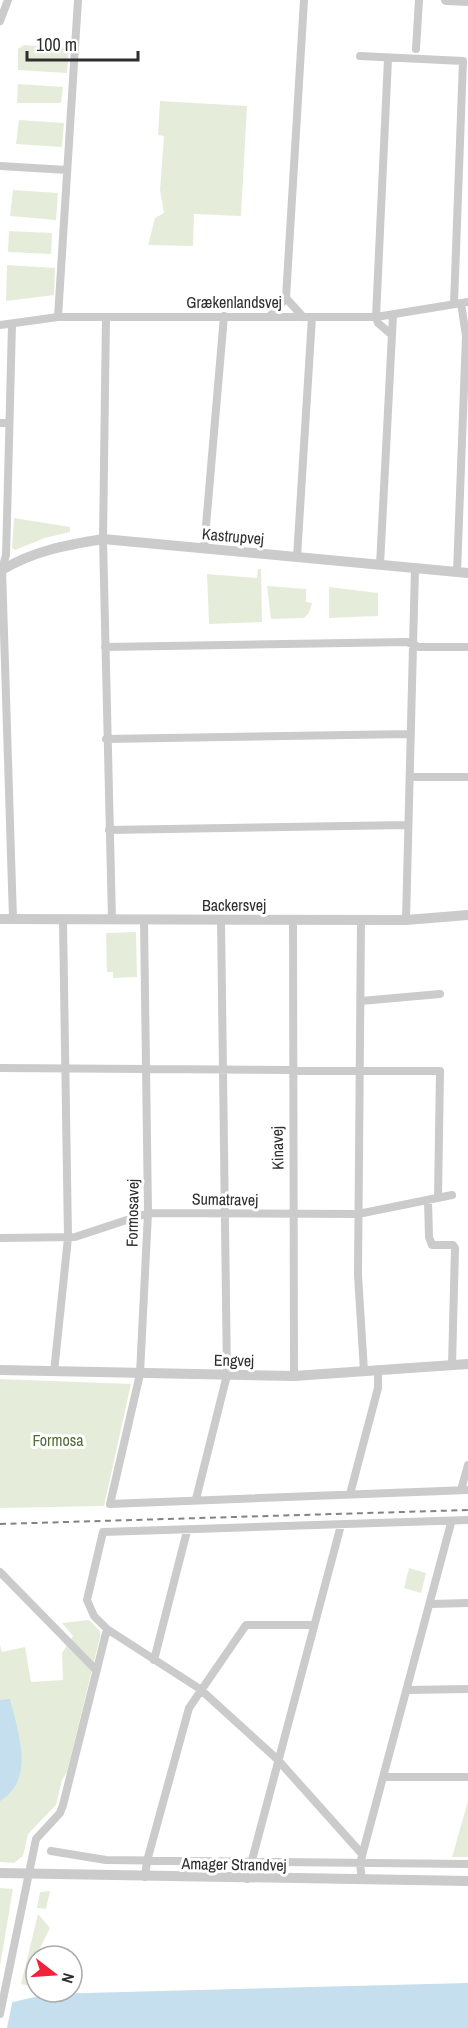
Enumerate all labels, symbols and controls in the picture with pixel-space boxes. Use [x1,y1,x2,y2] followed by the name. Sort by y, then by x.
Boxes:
[27,24,138,62] scale bar
[36,32,77,57] text: 100 m
[186,291,282,313] street label: Grækenlandsvej
[201,522,265,550] street label: Kastrupvej
[202,894,266,916] street label: Backersvej
[266,1126,288,1170] street label: Kinavej
[120,1179,144,1247] street label: Formosavej
[192,1187,258,1211] street label: Sumatravej
[214,1349,254,1371] street label: Engvej
[32,1429,84,1451] park label: Formosa
[180,1852,287,1876] street label: Amager Strandvej
[24,1944,84,2004] north arrow
[56,1971,80,1986] text: N

